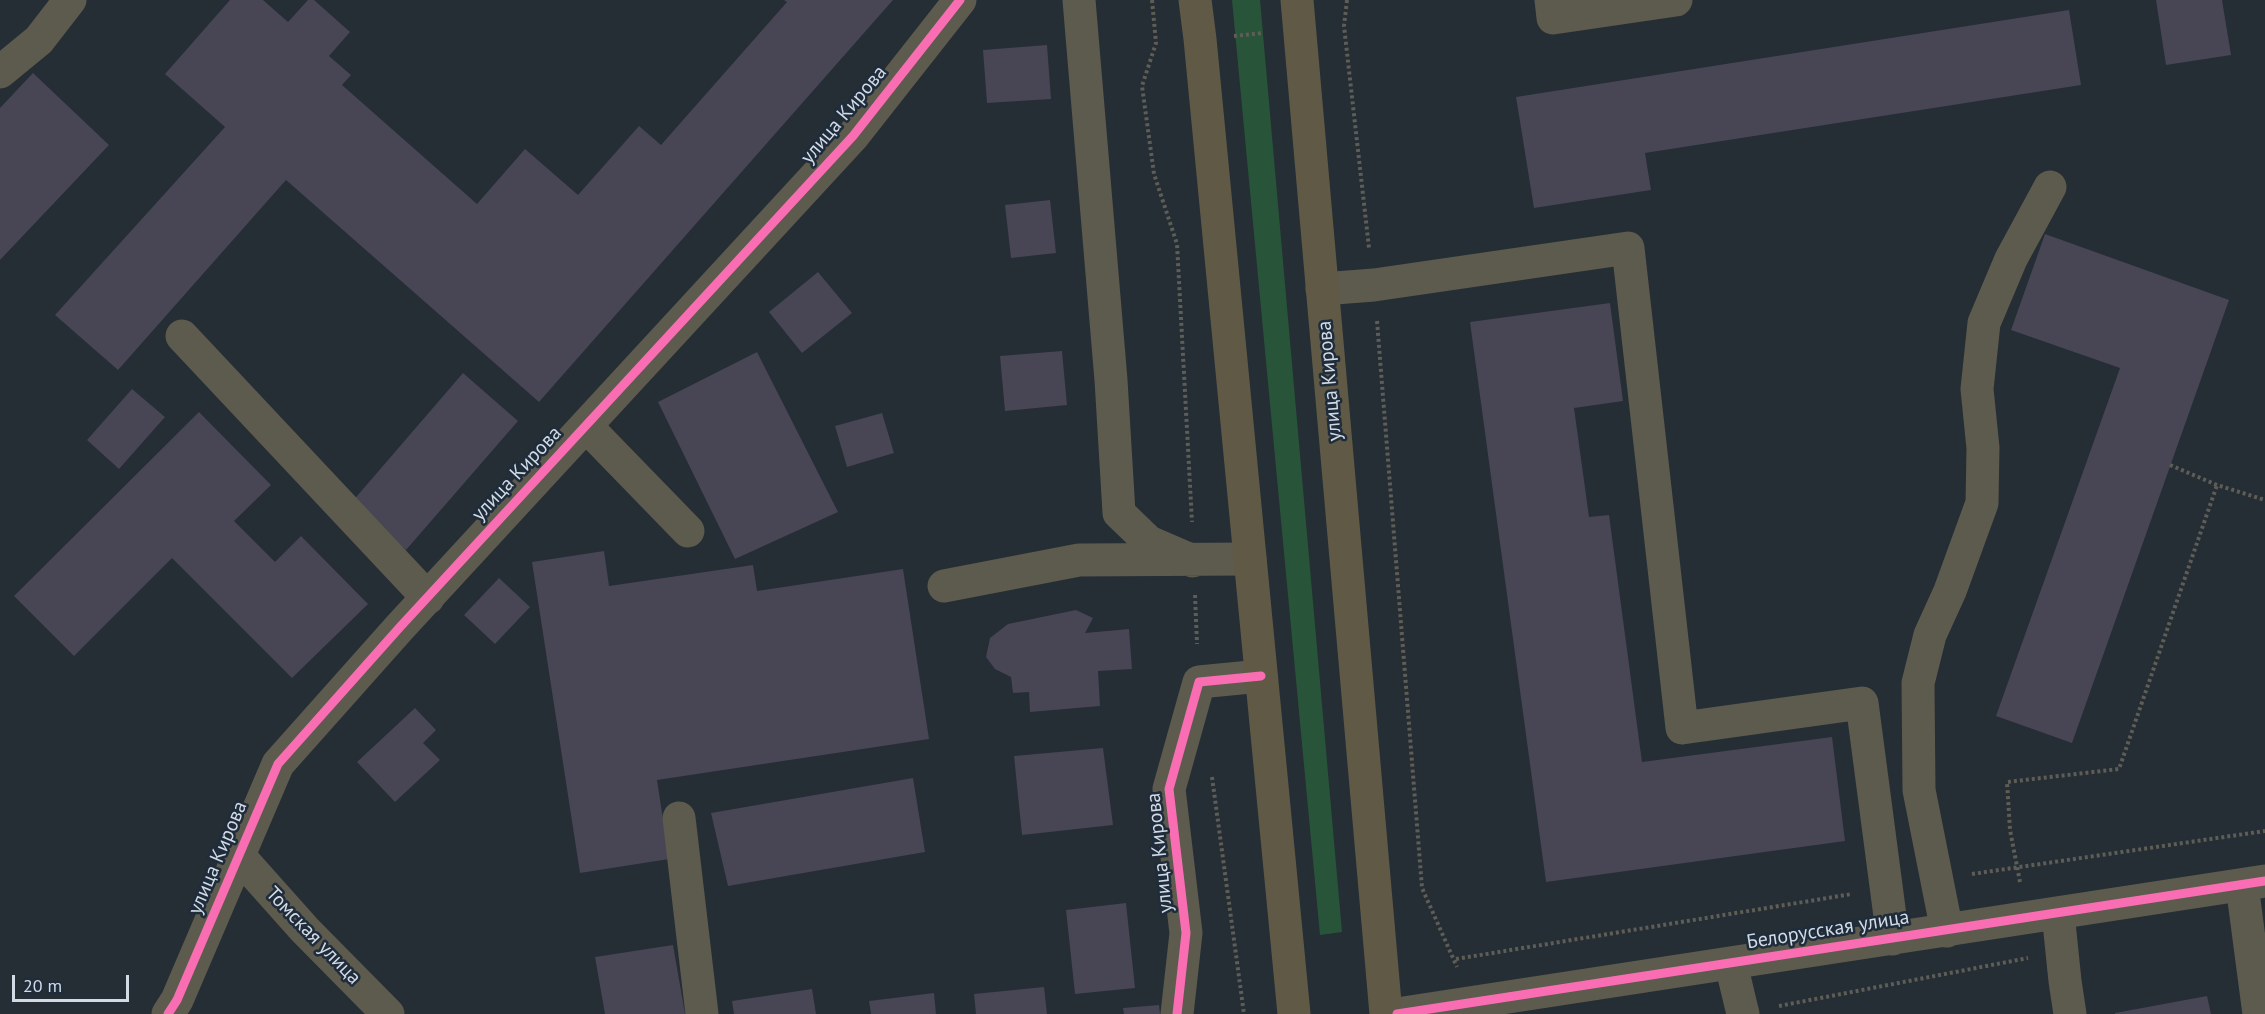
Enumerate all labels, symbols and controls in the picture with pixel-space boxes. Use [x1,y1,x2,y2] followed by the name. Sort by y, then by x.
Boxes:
[796,61,892,169] street label: улица Кирова
[1313,320,1347,442] street label: улица Кирова
[467,422,567,526] street label: улица Кирова
[1142,792,1178,914] street label: улица Кирова
[183,798,253,918] street label: улица Кирова
[260,882,366,990] street label: Томская улица
[1745,905,1911,955] street label: Белорусская улица
[15,963,132,1001] scale bar
[23,974,62,997] text: 20 m

